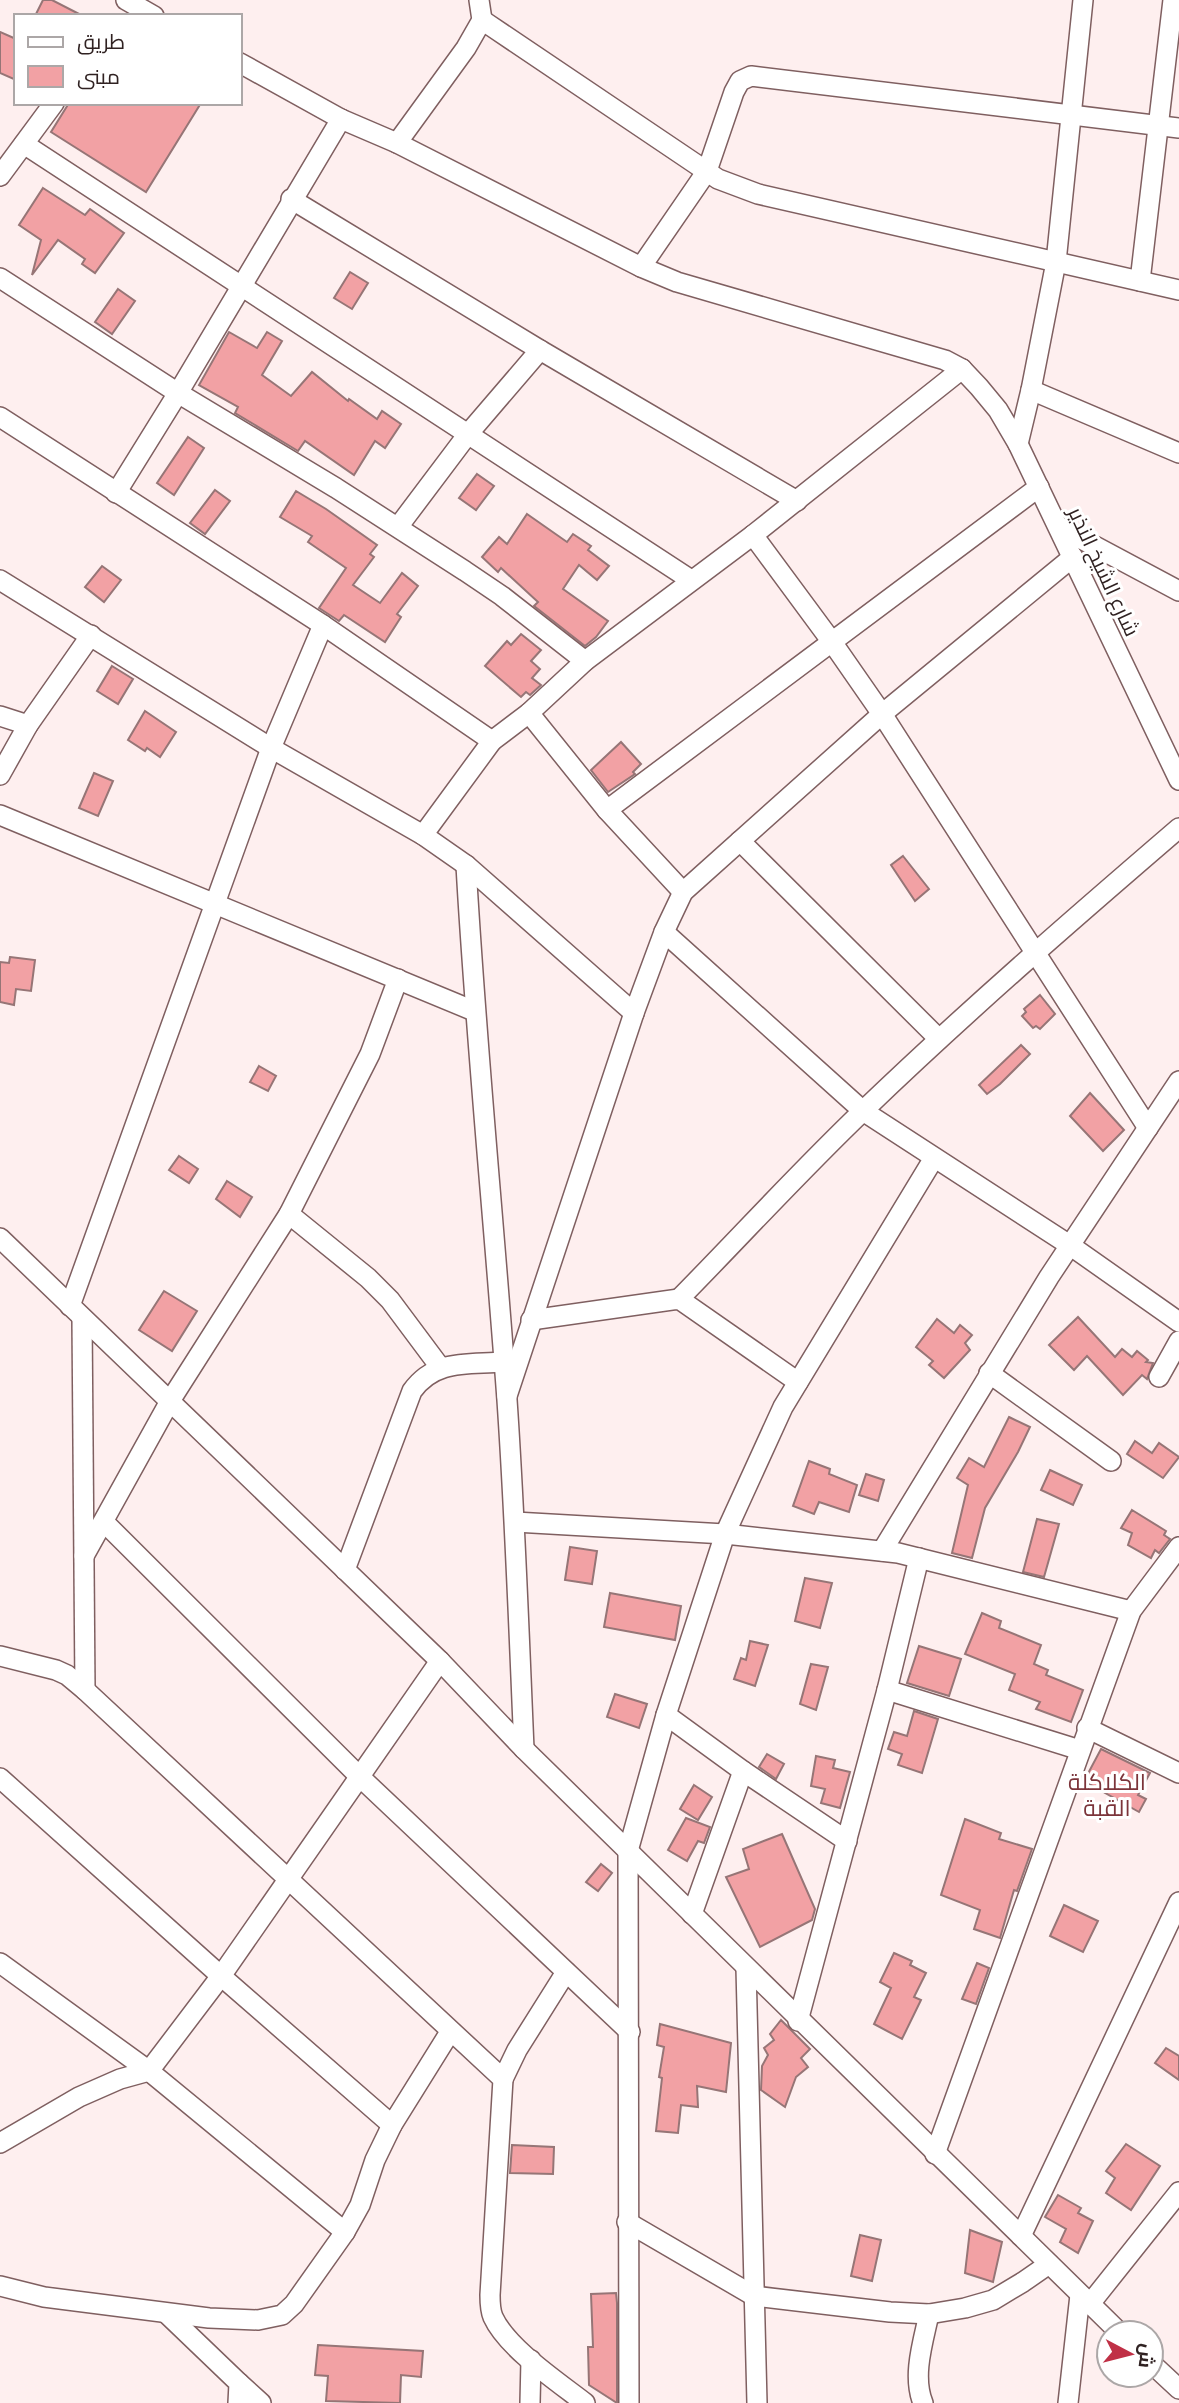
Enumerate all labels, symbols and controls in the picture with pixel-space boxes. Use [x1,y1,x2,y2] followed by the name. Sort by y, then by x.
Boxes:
[14,14,242,105] legend
[77,28,125,55] text: طريق
[77,63,120,90] text: مبنى
[1061,502,1146,641] street label: شارع الشيخ النذير
[1068,1767,1146,1821] district label: الكلاكلة القبة
[1095,2319,1165,2389] north arrow
[1133,2343,1160,2370] text: ش

